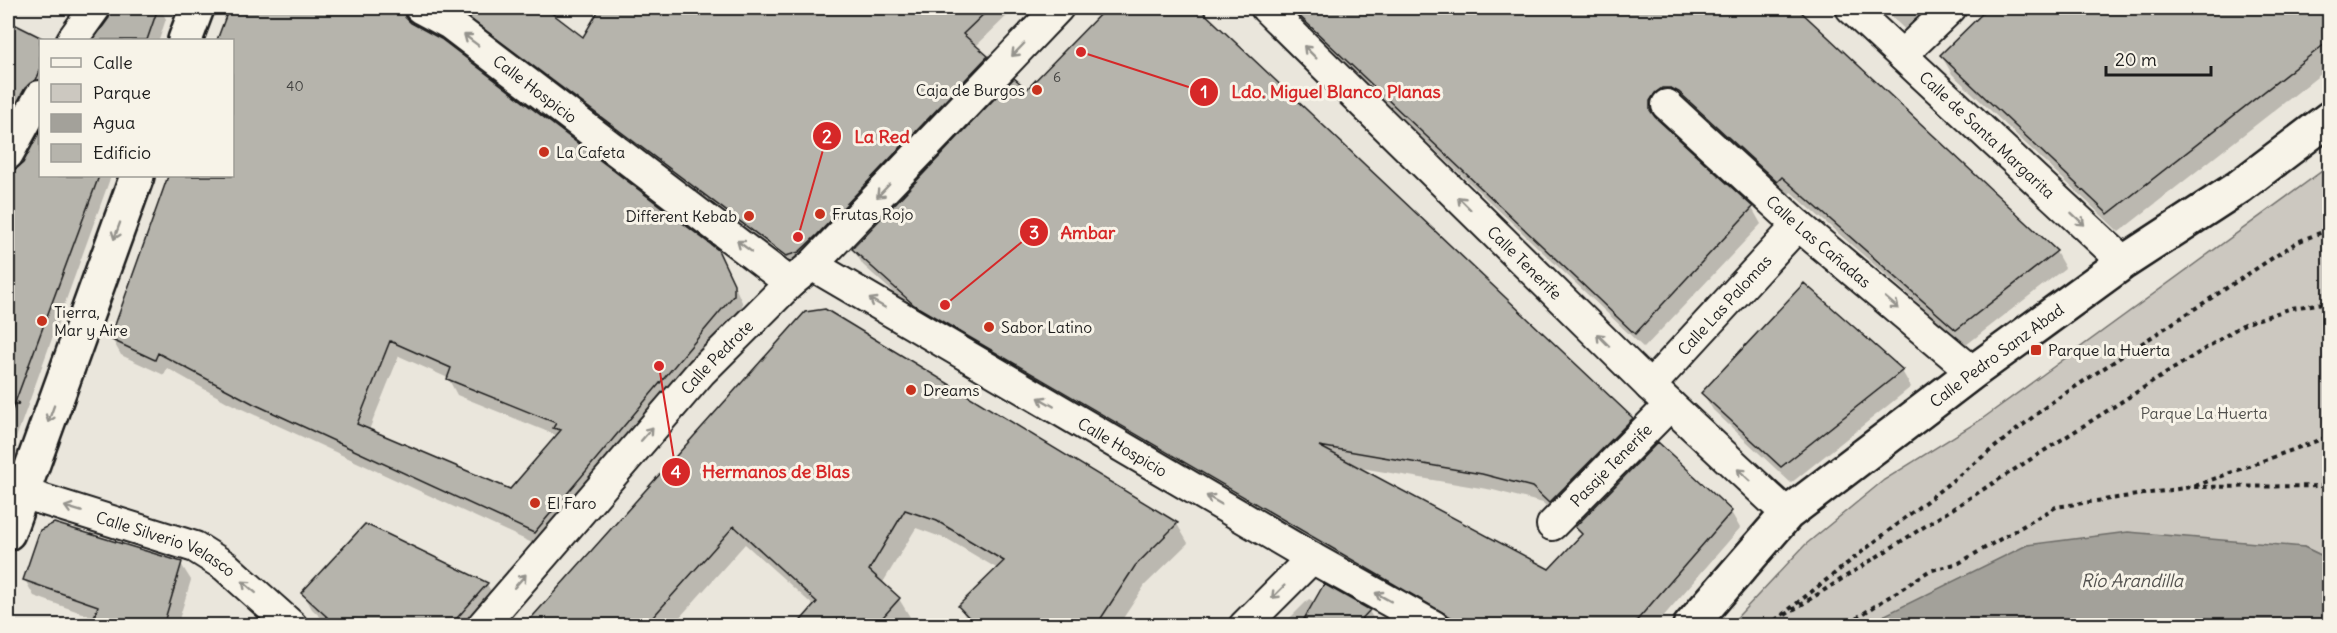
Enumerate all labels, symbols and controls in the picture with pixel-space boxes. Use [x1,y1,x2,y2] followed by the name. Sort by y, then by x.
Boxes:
[464,34,480,47] one-way arrow
[39,39,234,177] legend
[2106,39,2211,77] scale bar
[1010,42,1025,57] one-way arrow
[1303,44,1318,59] one-way arrow
[2115,48,2157,71] text: 20 m
[489,50,581,127] street label: Calle Hospicio
[93,51,133,74] text: Calle
[1915,67,2059,203] street label: Calle de Santa Margarita
[1053,68,1061,86] house number: 6
[1189,74,1452,110] callout: Ldo. Miguel Blanco Planas
[286,77,304,95] house number: 40
[916,80,1025,100] place label: Caja de Burgos
[1200,80,1208,103] text: 1
[1231,80,1441,103] text: Ldo. Miguel Blanco Planas
[93,81,151,104] text: Parque
[1030,83,1044,97] marker: Caja de Burgos
[93,111,135,134] text: Agua
[812,118,922,154] callout: La Red
[822,125,832,148] text: 2
[854,125,910,148] text: La Red
[93,141,151,164] text: Edificio
[556,142,625,162] place label: La Cafeta
[537,145,551,159] marker: La Cafeta
[876,184,890,199] one-way arrow
[1762,191,1875,292] street label: Calle Las Cañadas
[1457,196,1472,211] one-way arrow
[832,204,913,224] place label: Frutas Rojo
[625,206,737,226] place label: Different Kebab
[813,207,827,221] marker: Frutas Rojo
[742,209,756,223] marker: Different Kebab
[2071,212,2086,227] one-way arrow
[1019,214,1128,250] callout: Ambar
[111,221,122,239] one-way arrow
[1029,221,1039,244] text: 3
[1061,221,1116,244] text: Ambar
[1483,222,1566,304] street label: Calle Tenerife
[737,240,753,252] one-way arrow
[1673,251,1776,359] street label: Calle Las Palomas
[869,297,886,309] one-way arrow
[1883,297,1899,310] one-way arrow
[1926,299,2068,412] street label: Calle Pedro Sanz Abad
[54,302,128,340] place label: Tierra, Mar y Aire
[35,314,49,328] marker: Tierra, Mar y Aire
[676,316,757,398] street label: Calle Pedrote
[1001,317,1092,337] place label: Sabor Latino
[982,320,996,334] marker: Sabor Latino
[1596,333,1611,348] one-way arrow
[2048,340,2170,360] place label: Parque la Huerta
[2029,343,2043,357] marker: Parque la Huerta
[923,380,979,400] place label: Dreams
[904,383,918,397] marker: Dreams
[1038,396,1055,408] one-way arrow
[2140,403,2268,423] park label: Parque La Huerta
[45,404,56,423] one-way arrow
[1074,413,1171,481] street label: Calle Hospicio
[1566,420,1656,511] street label: Pasaje Tenerife
[640,427,654,442] one-way arrow
[661,454,862,490] callout: Hermanos de Blas
[671,460,682,483] text: 4
[702,460,850,483] text: Hermanos de Blas
[1737,467,1752,482] one-way arrow
[547,493,597,513] place label: El Faro
[1206,494,1223,506] one-way arrow
[528,496,542,510] marker: El Faro
[64,502,83,513] one-way arrow
[94,507,240,581] street label: Calle Silverio Velasco
[2081,569,2185,592] water label: Río Arandilla
[513,574,527,589] one-way arrow
[241,580,256,594] one-way arrow
[1271,584,1286,599] one-way arrow
[1375,591,1392,603] one-way arrow

